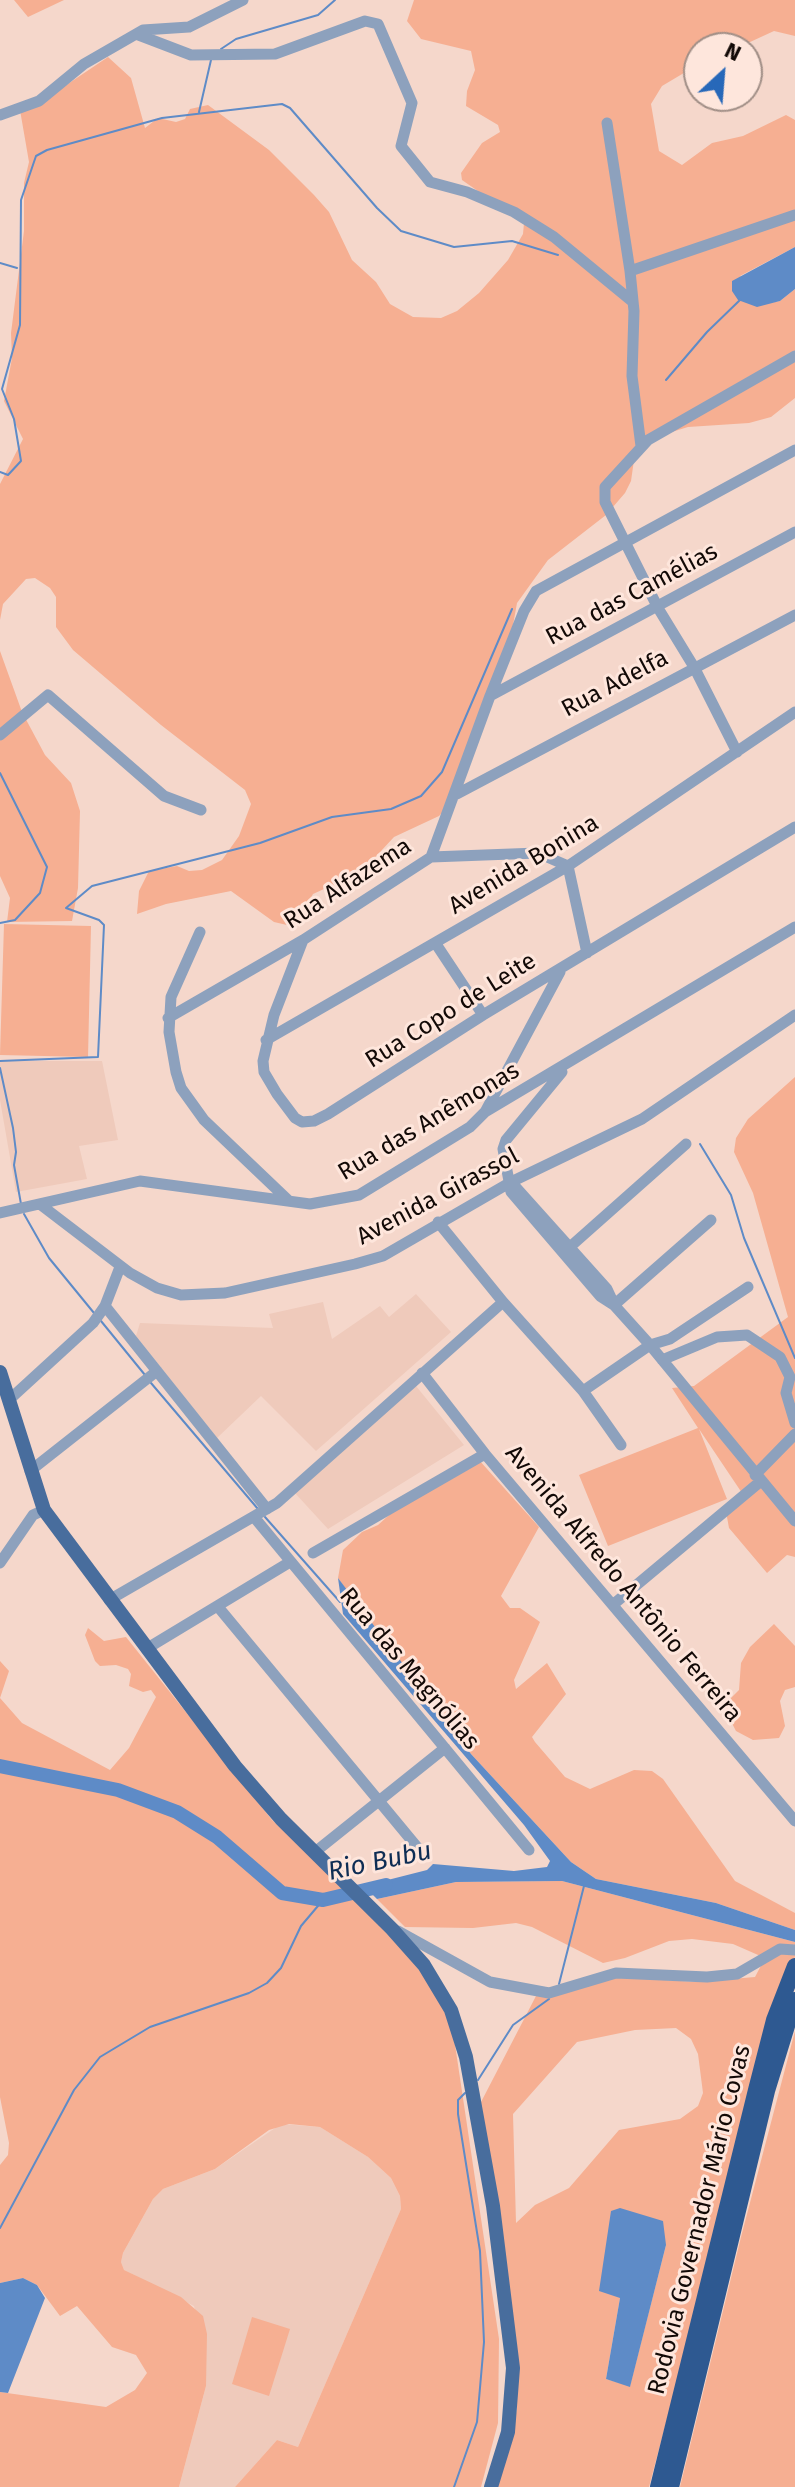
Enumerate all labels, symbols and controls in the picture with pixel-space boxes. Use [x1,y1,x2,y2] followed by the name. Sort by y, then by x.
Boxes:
[683,32,763,112] north arrow
[720,36,745,67] text: N
[541,538,723,652] street label: Rua das Camélias
[557,644,673,724] street label: Rua Adelfa
[444,809,604,921] street label: Avenida Bonina
[279,832,417,936] street label: Rua Alfazema
[360,947,542,1075] street label: Rua Copo de Leite
[333,1057,525,1187] street label: Rua das Anêmonas
[352,1142,524,1252] street label: Avenida Girassol
[499,1440,747,1728] street label: Avenida Alfredo Antônio Ferreira
[333,1582,485,1756] street label: Rua das Magnólias
[325,1836,435,1888] water label: Rio Bubu
[643,2042,757,2398] street label: Rodovia Governador Mário Covas

